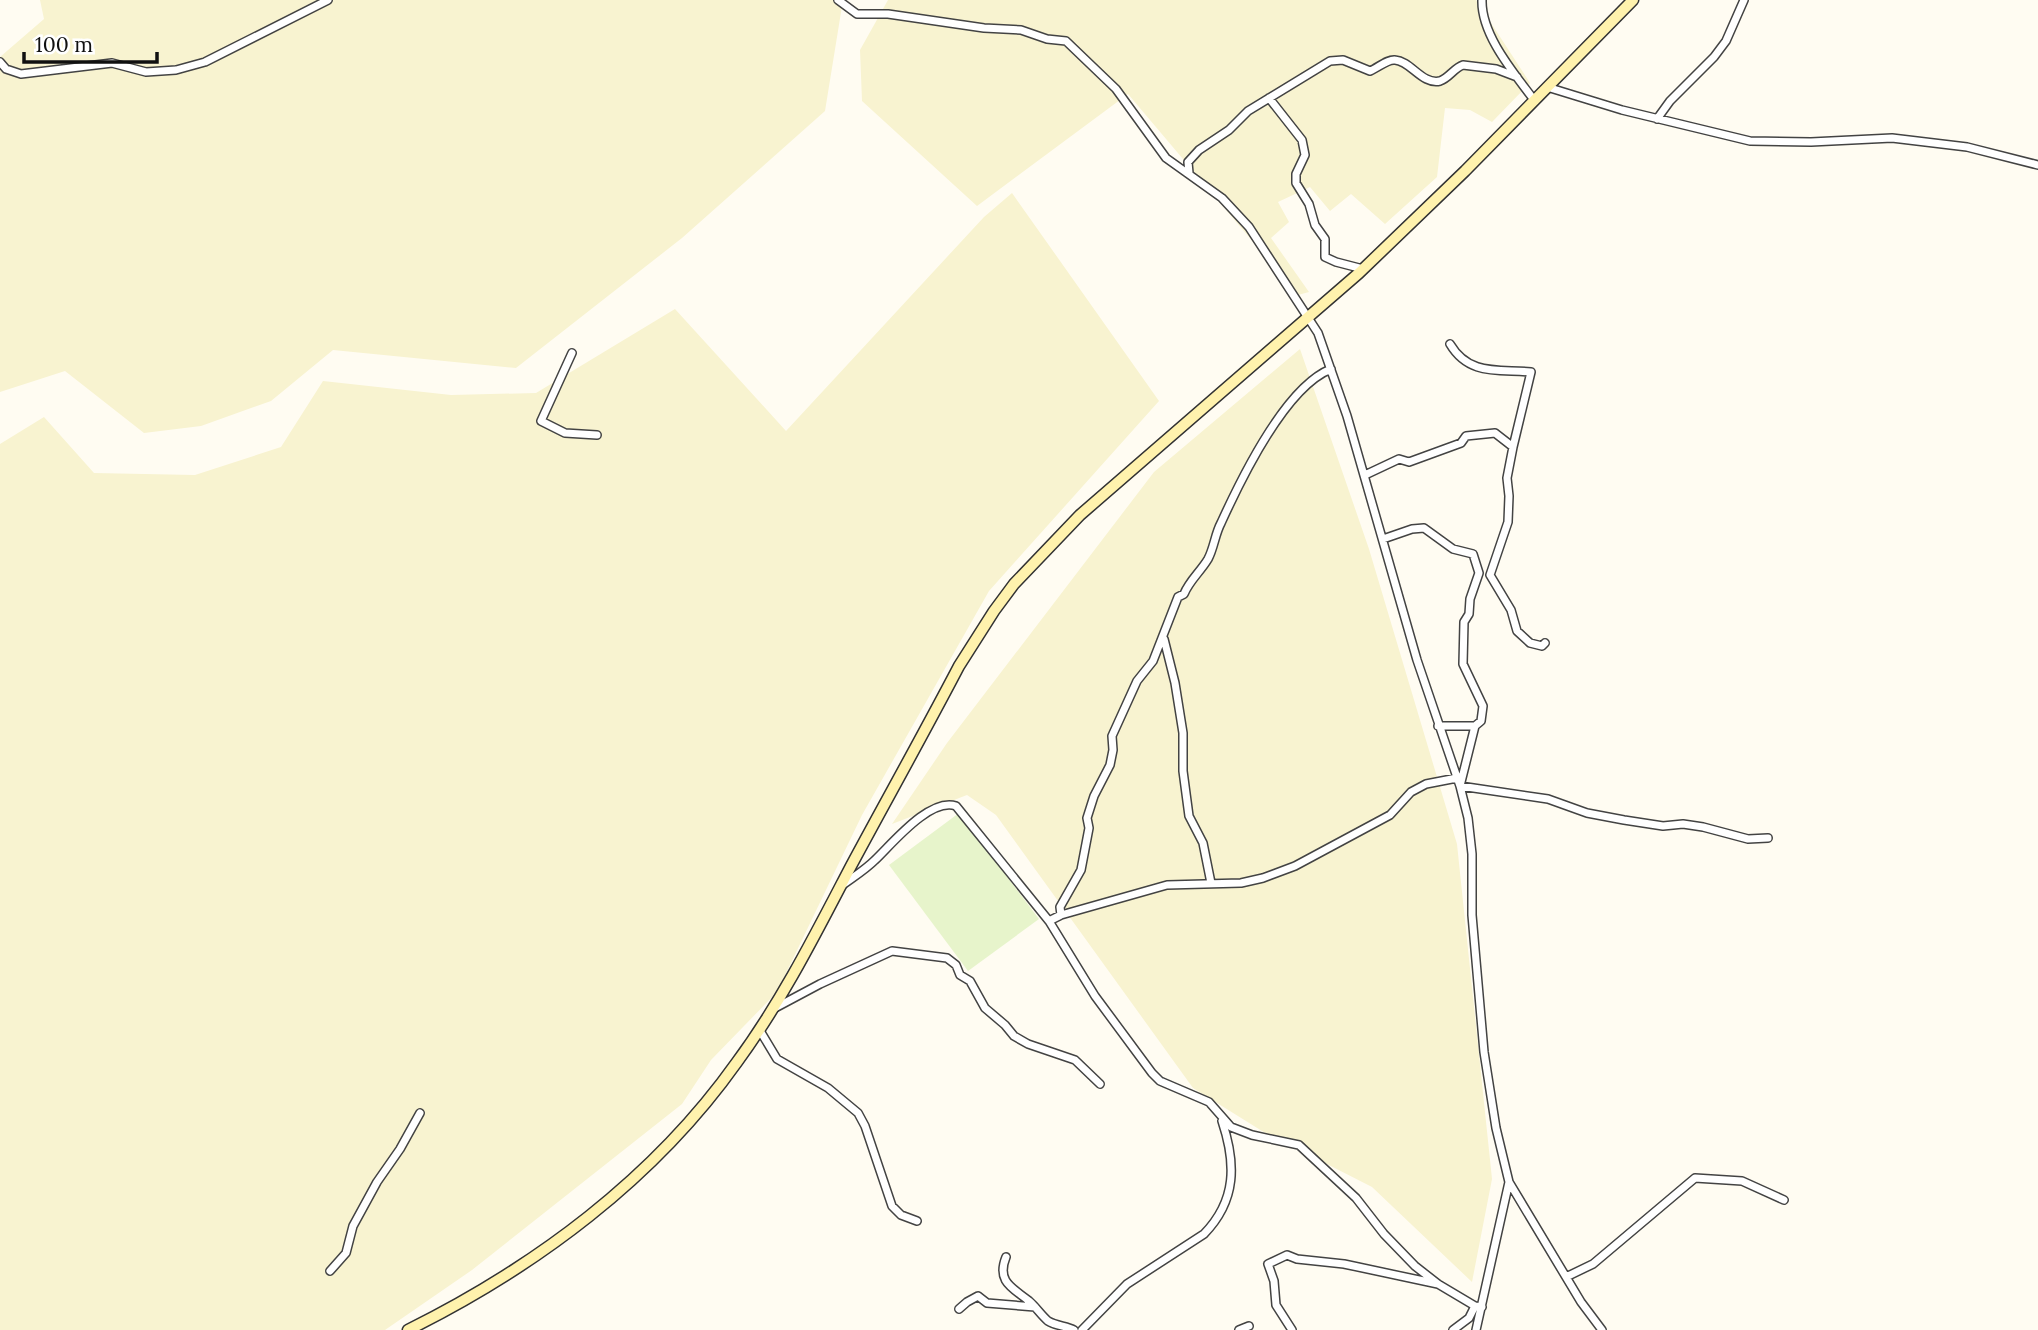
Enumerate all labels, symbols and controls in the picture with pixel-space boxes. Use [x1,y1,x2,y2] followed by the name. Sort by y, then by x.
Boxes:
[24,21,158,65] scale bar
[35,31,93,58] text: 100 m

